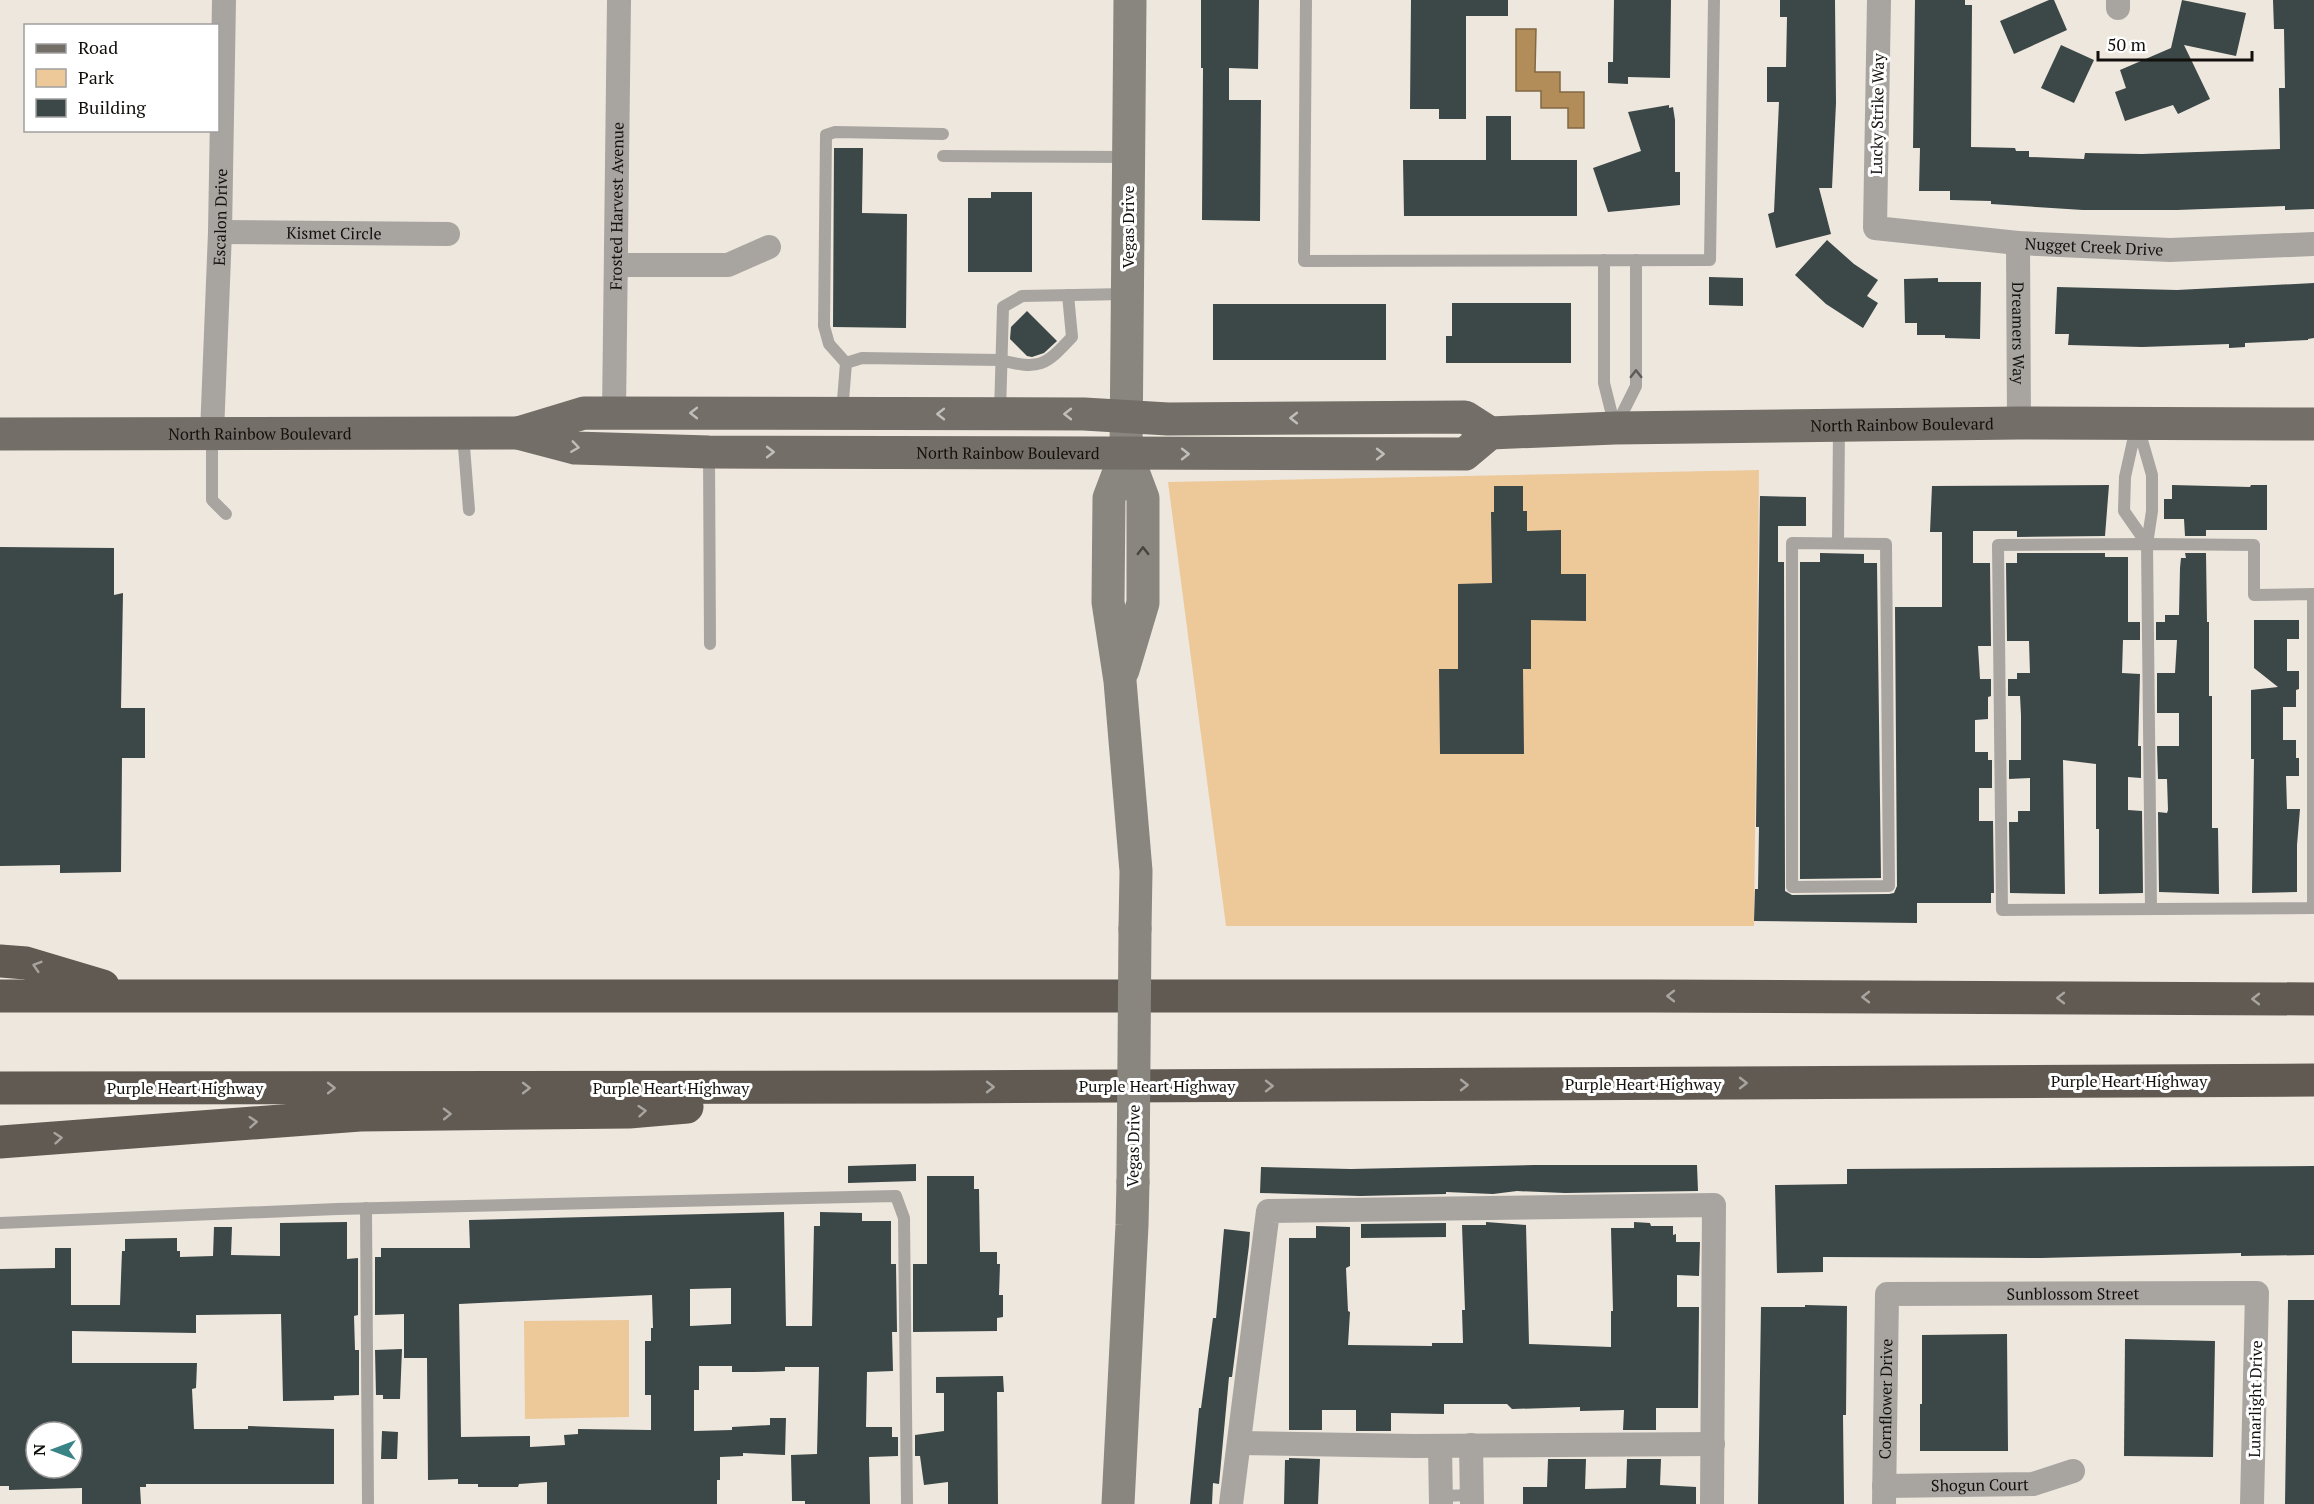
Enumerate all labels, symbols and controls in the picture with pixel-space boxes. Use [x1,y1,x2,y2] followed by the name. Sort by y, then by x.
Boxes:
[24,24,219,132] legend
[2098,24,2252,62] scale bar
[2107,32,2147,56] text: 50 m
[78,35,118,59] text: Road
[1865,52,1889,175] street label: Lucky Strike Way
[78,65,115,89] text: Park
[78,95,146,119] text: Building
[604,122,629,290] street label: Frosted Harvest Avenue
[208,168,232,266] street label: Escalon Drive
[1117,185,1139,269] street label: Vegas Drive
[286,222,382,244] street label: Kismet Circle
[2024,232,2164,261] street label: Nugget Creek Drive
[2007,282,2030,385] street label: Dreamers Way
[1630,370,1642,379] one-way arrow
[690,407,699,419] one-way arrow
[937,408,946,420] one-way arrow
[1063,408,1072,420] one-way arrow
[1289,412,1298,424] one-way arrow
[1810,412,1994,437] street label: North Rainbow Boulevard
[168,422,352,445] street label: North Rainbow Boulevard
[570,440,579,452] one-way arrow
[916,442,1100,464] street label: North Rainbow Boulevard
[765,446,774,458] one-way arrow
[1180,448,1189,460] one-way arrow
[1375,448,1384,460] one-way arrow
[1137,546,1149,555] one-way arrow
[32,961,43,973] one-way arrow
[1666,990,1675,1003] one-way arrow
[1861,991,1870,1003] one-way arrow
[2056,992,2065,1004] one-way arrow
[2251,993,2260,1005] one-way arrow
[2051,1070,2208,1092] street label: Purple Heart Highway
[1565,1073,1722,1095] street label: Purple Heart Highway
[1079,1075,1236,1097] street label: Purple Heart Highway
[107,1077,264,1099] street label: Purple Heart Highway
[593,1077,750,1099] street label: Purple Heart Highway
[1738,1077,1747,1089] one-way arrow
[1459,1079,1468,1091] one-way arrow
[1264,1080,1273,1092] one-way arrow
[985,1081,994,1093] one-way arrow
[327,1082,336,1094] one-way arrow
[522,1082,531,1094] one-way arrow
[638,1104,647,1117] one-way arrow
[1121,1104,1145,1188] street label: Vegas Drive
[443,1108,452,1120] one-way arrow
[248,1116,257,1129] one-way arrow
[54,1131,63,1144] one-way arrow
[2007,1282,2140,1305] street label: Sunblossom Street
[1874,1339,1897,1460] street label: Cornflower Drive
[2243,1340,2267,1458] street label: Lunarlight Drive
[24,1420,84,1480] north arrow
[28,1444,50,1456] text: N
[1931,1473,2029,1496] street label: Shogun Court

